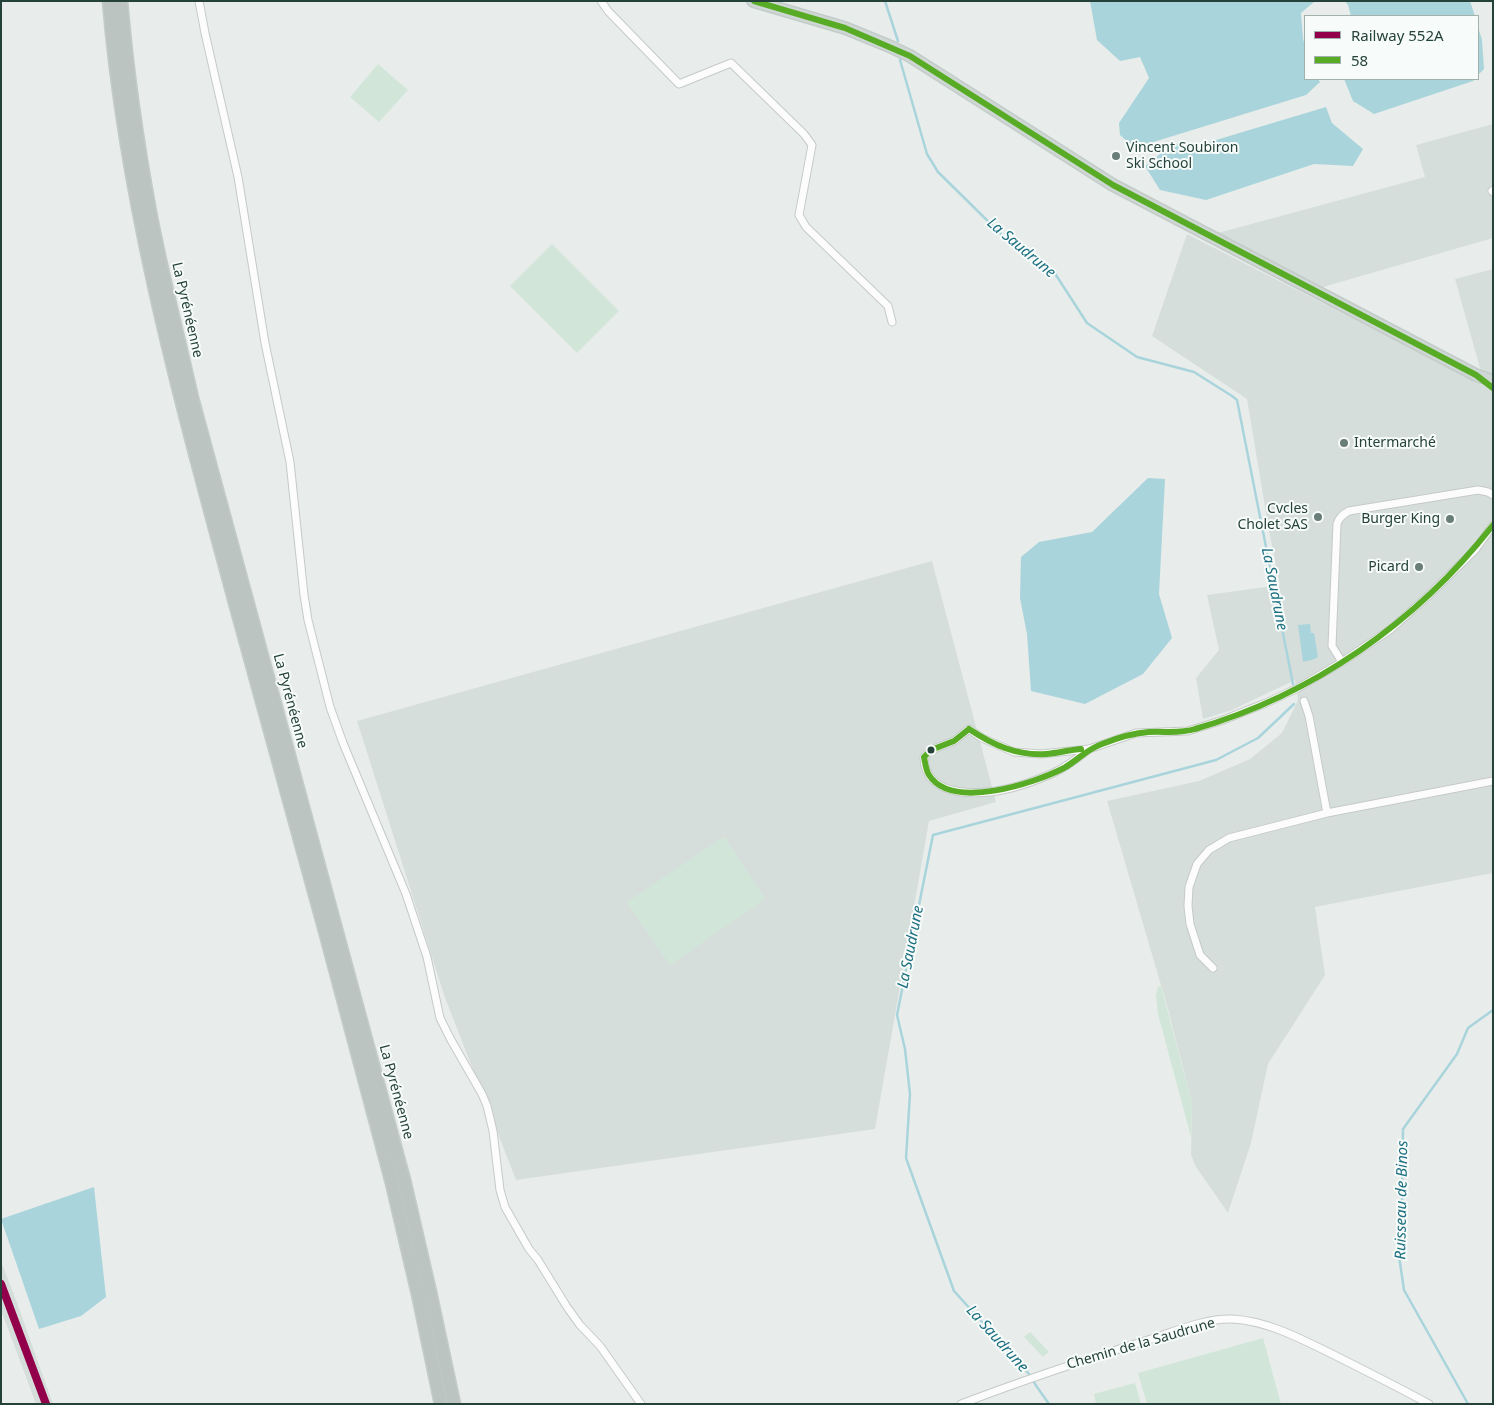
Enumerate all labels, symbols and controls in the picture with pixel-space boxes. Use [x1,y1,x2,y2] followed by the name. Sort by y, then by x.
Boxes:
[1304,15,1479,80] legend
[1351,25,1444,45] text: Railway 552A
[1351,50,1368,70] text: 58
[1126,140,1238,172] place label: Vincent Soubiron Ski School
[1110,150,1122,162] marker: Vincent Soubiron Ski School
[983,214,1059,282] water label: La Saudrune
[168,261,206,359] street label: La Pyrénéenne
[1354,435,1436,451] place label: Intermarché
[1338,437,1350,449] marker: Intermarché
[1238,501,1308,534] place label: Cvcles Cholet SAS
[1312,511,1324,523] marker: Cvcles Cholet SAS
[1361,511,1440,527] place label: Burger King
[1444,513,1456,525] marker: Burger King
[1257,546,1291,632] water label: La Saudrune
[1368,559,1409,575] place label: Picard
[1413,561,1425,573] marker: Picard
[269,652,311,750] street label: La Pyrénéenne
[926,745,936,755] unlabelled marker
[894,904,928,990] water label: La Saudrune
[375,1043,417,1141] street label: La Pyrénéenne
[1392,1140,1412,1260] water label: Ruisseau de Binos
[962,1302,1032,1376] water label: La Saudrune
[1065,1315,1217,1373] street label: Chemin de la Saudrune

